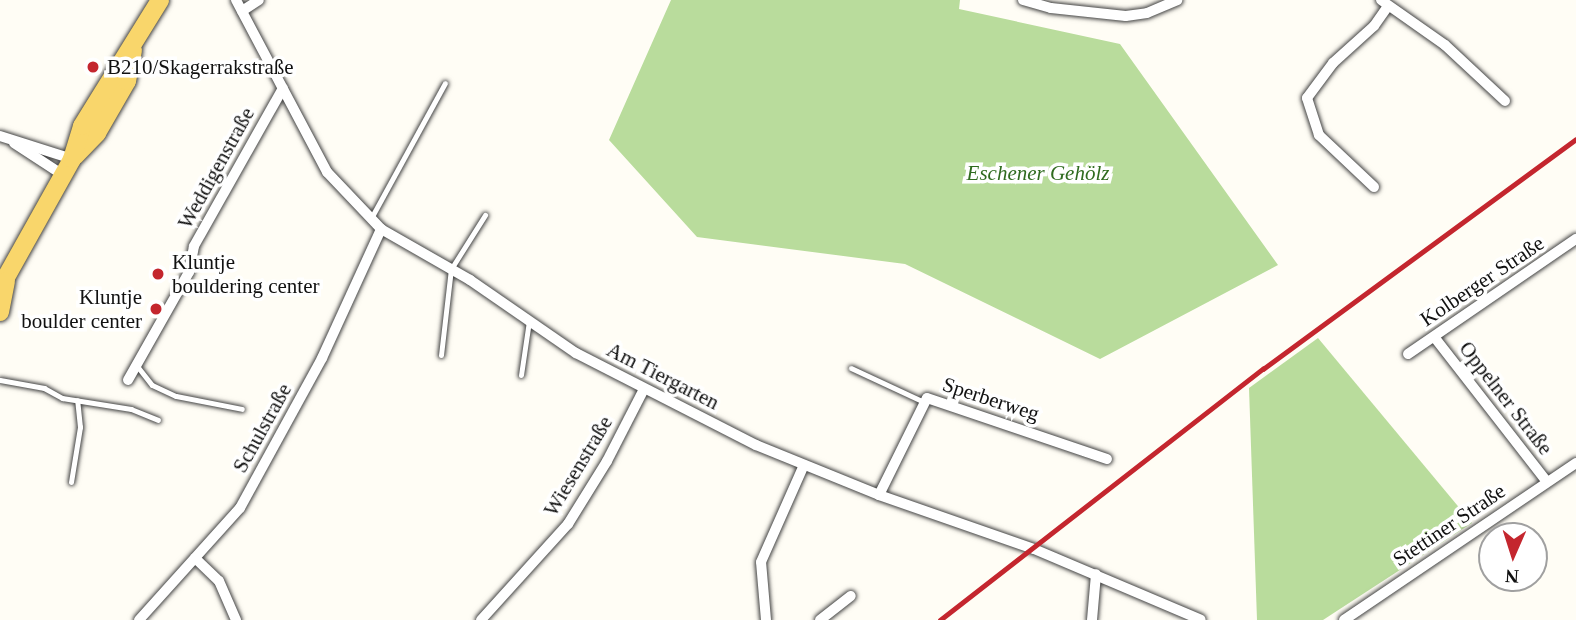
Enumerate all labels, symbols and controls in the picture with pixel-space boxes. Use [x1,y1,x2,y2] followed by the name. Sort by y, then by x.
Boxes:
[107,54,294,80] place label: B210/Skagerrakstraße
[85,59,101,75] marker: B210/Skagerrakstraße
[172,103,260,233] street label: Weddigenstraße
[967,160,1109,186] park label: Eschener Gehölz
[1415,230,1549,332] street label: Kolberger Straße
[172,249,320,299] place label: Kluntje bouldering center
[150,266,166,282] marker: Kluntje bouldering center
[21,284,142,334] place label: Kluntje boulder center
[148,301,164,317] marker: Kluntje boulder center
[1454,336,1558,460] street label: Oppelner Straße
[602,337,724,415] street label: Am Tiergarten
[939,372,1043,426] street label: Sperberweg
[227,379,297,477] street label: Schulstraße
[538,411,618,521] street label: Wiesenstraße
[1388,478,1510,572] street label: Stettiner Straße
[1478,522,1548,592] north arrow
[1505,566,1519,587] text: N

